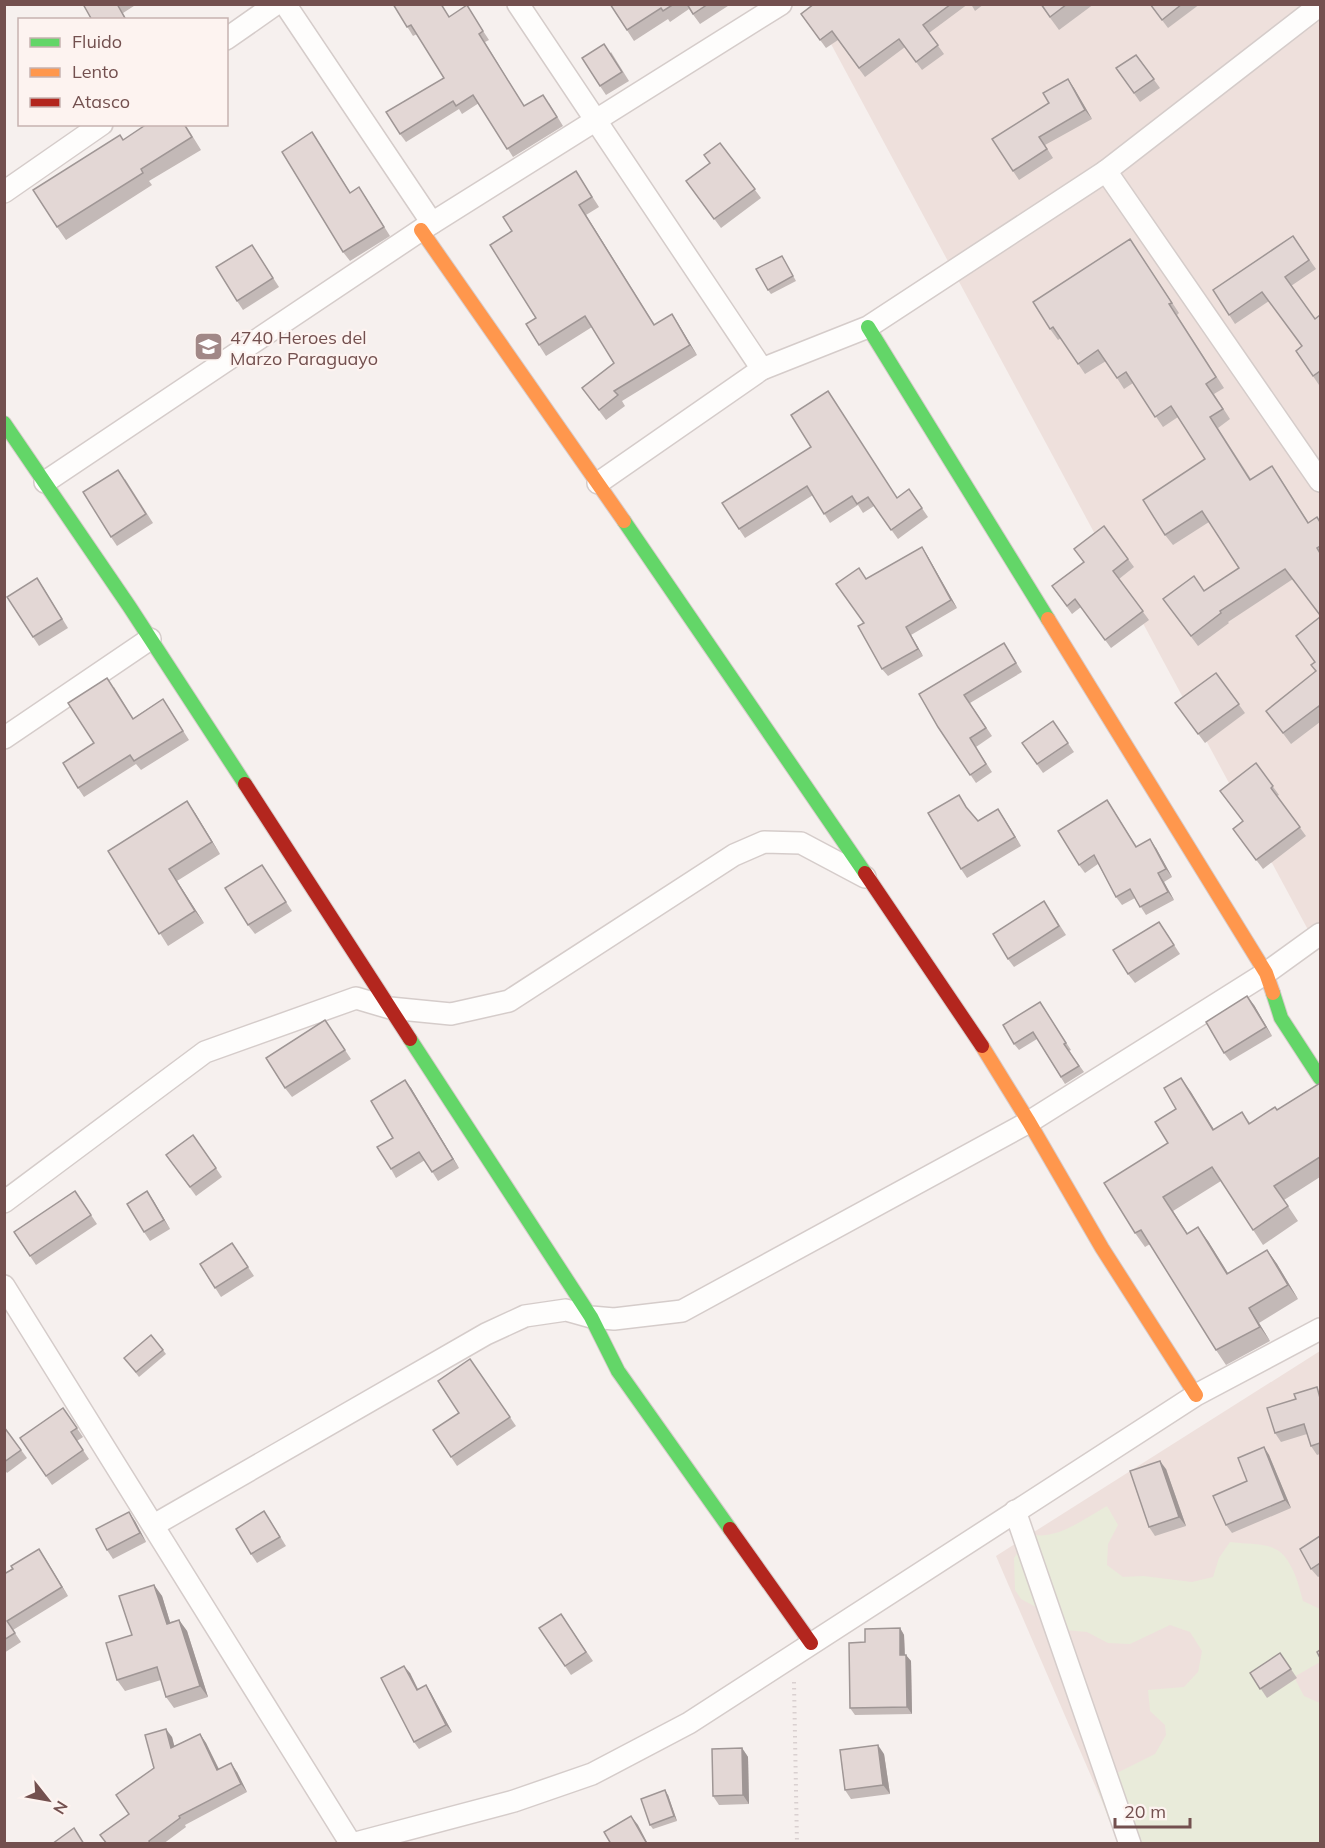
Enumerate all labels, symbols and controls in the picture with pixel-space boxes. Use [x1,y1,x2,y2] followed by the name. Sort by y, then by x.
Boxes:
[18,18,228,126] legend
[72,30,122,53] text: Fluido
[72,60,119,83] text: Lento
[72,90,130,113] text: Atasco
[230,326,378,370] place label: 4740 Heroes del Marzo Paraguayo
[193,331,225,363] school or university icon: 4740 Heroes del Marzo Paraguayo
[18,1770,78,1830] north arrow
[1115,1791,1190,1829] scale bar
[49,1797,73,1818] text: N
[1124,1800,1166,1823] text: 20 m

